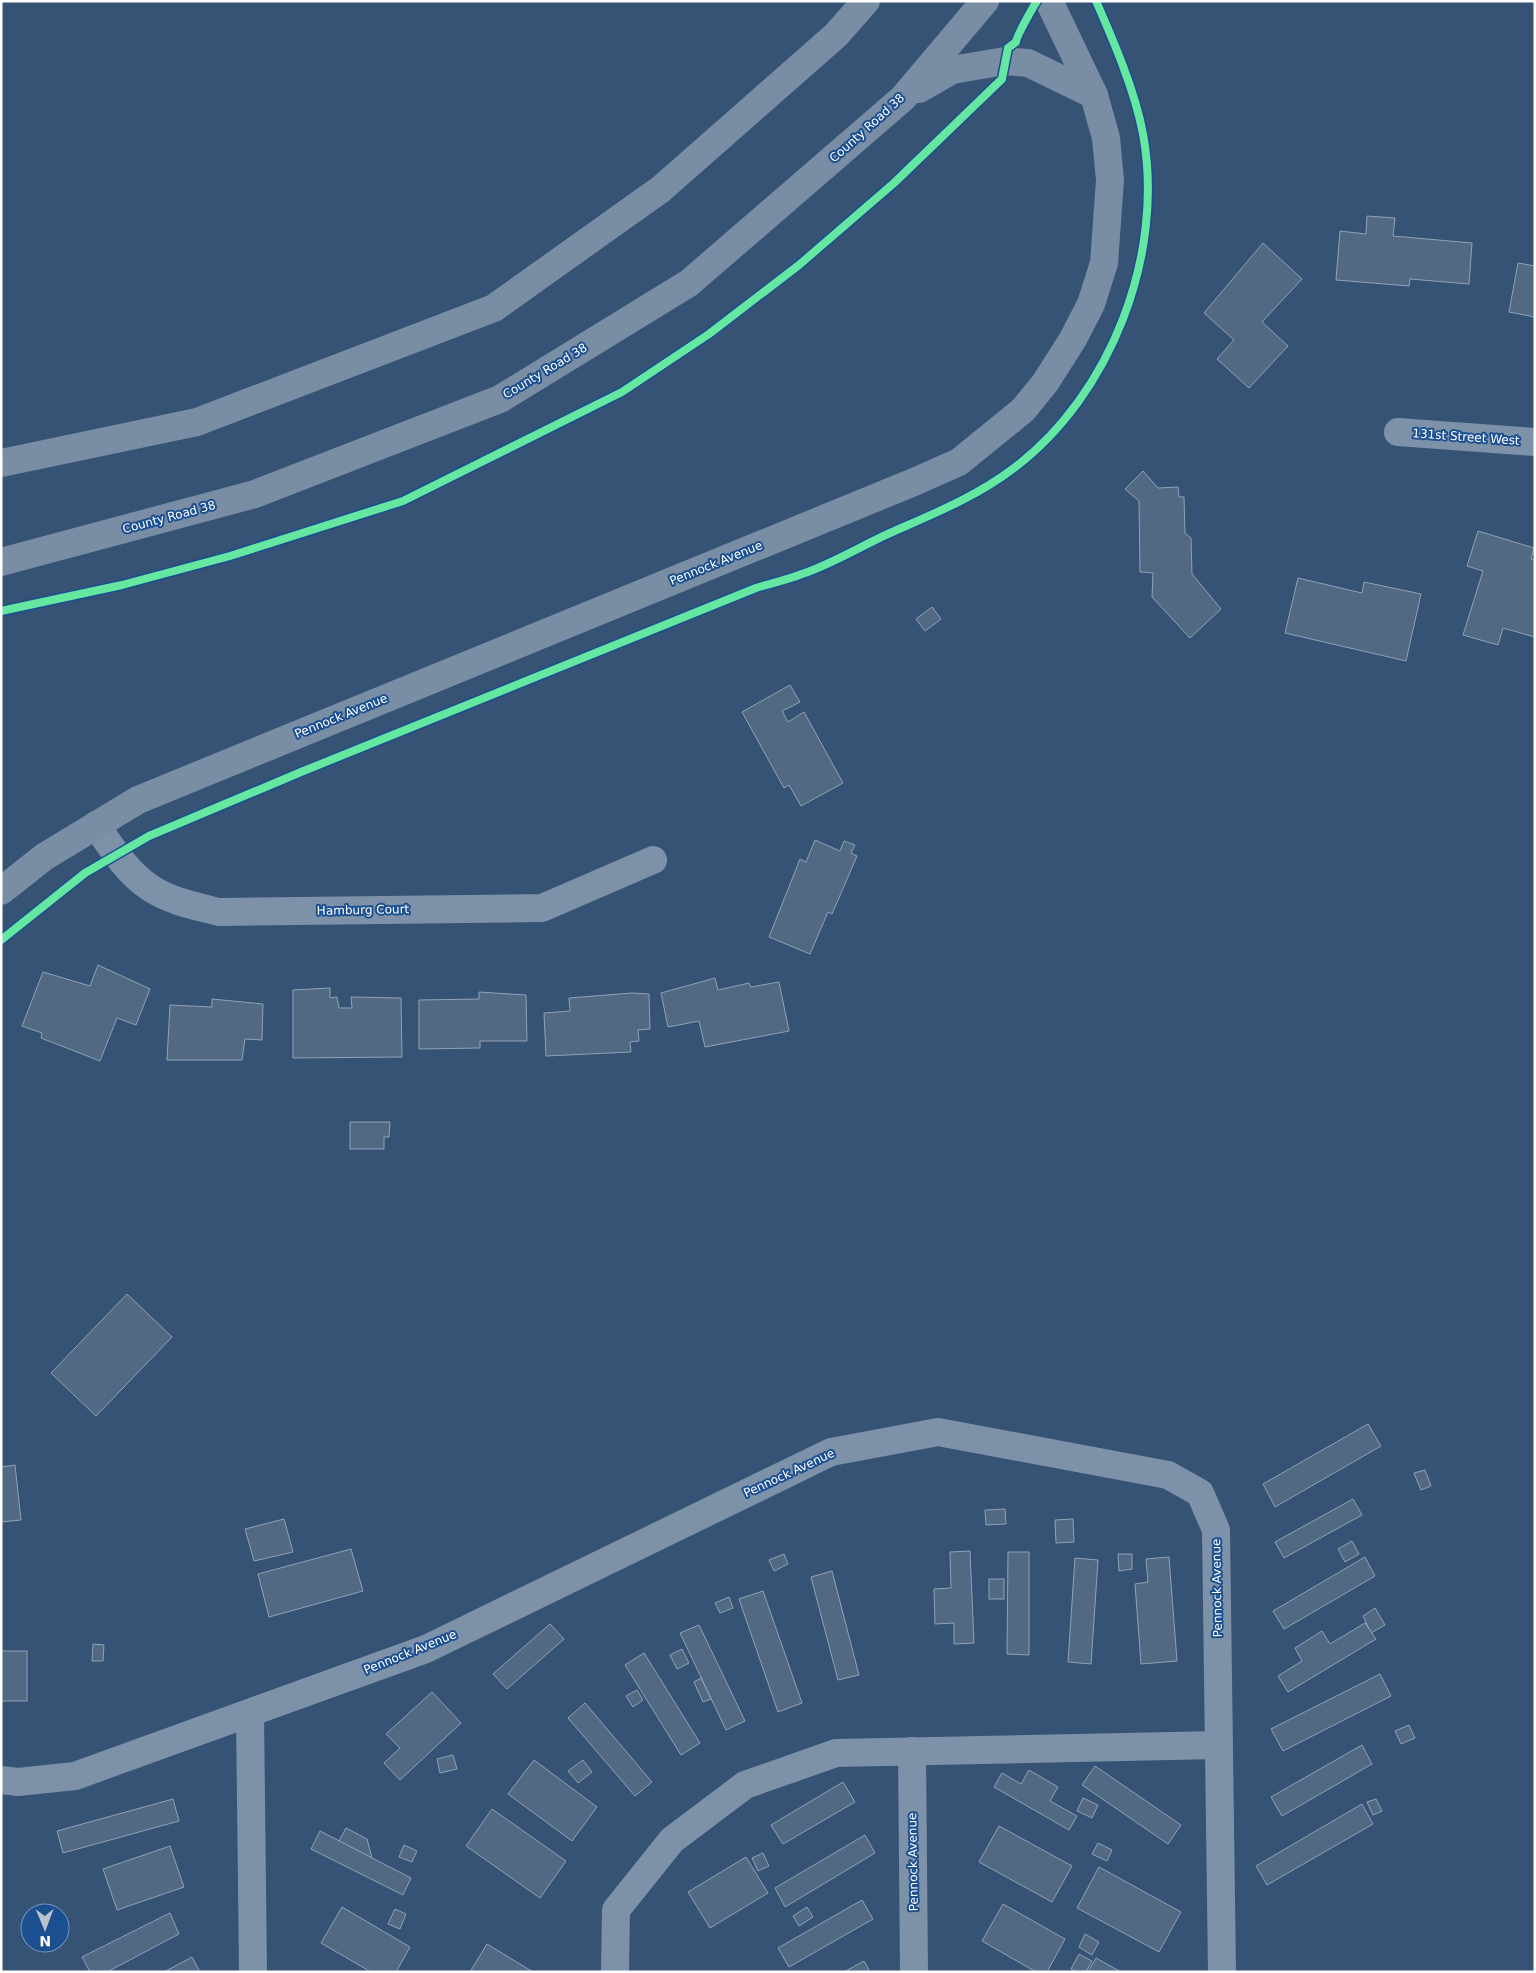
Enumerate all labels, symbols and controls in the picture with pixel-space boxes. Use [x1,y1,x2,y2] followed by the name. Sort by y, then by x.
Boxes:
[827,91,907,165] street label: County Road 38
[500,340,590,402] street label: County Road 38
[1412,426,1520,448] street label: 131st Street West
[121,498,217,536] street label: County Road 38
[668,538,764,588] street label: Pennock Avenue
[293,691,389,741] street label: Pennock Avenue
[317,902,410,918] street label: Hamburg Court
[741,1446,837,1500] street label: Pennock Avenue
[1209,1539,1225,1637] street label: Pennock Avenue
[362,1627,458,1677] street label: Pennock Avenue
[905,1813,921,1911] street label: Pennock Avenue
[20,1903,70,1953] north arrow
[39,1933,51,1949] text: N

